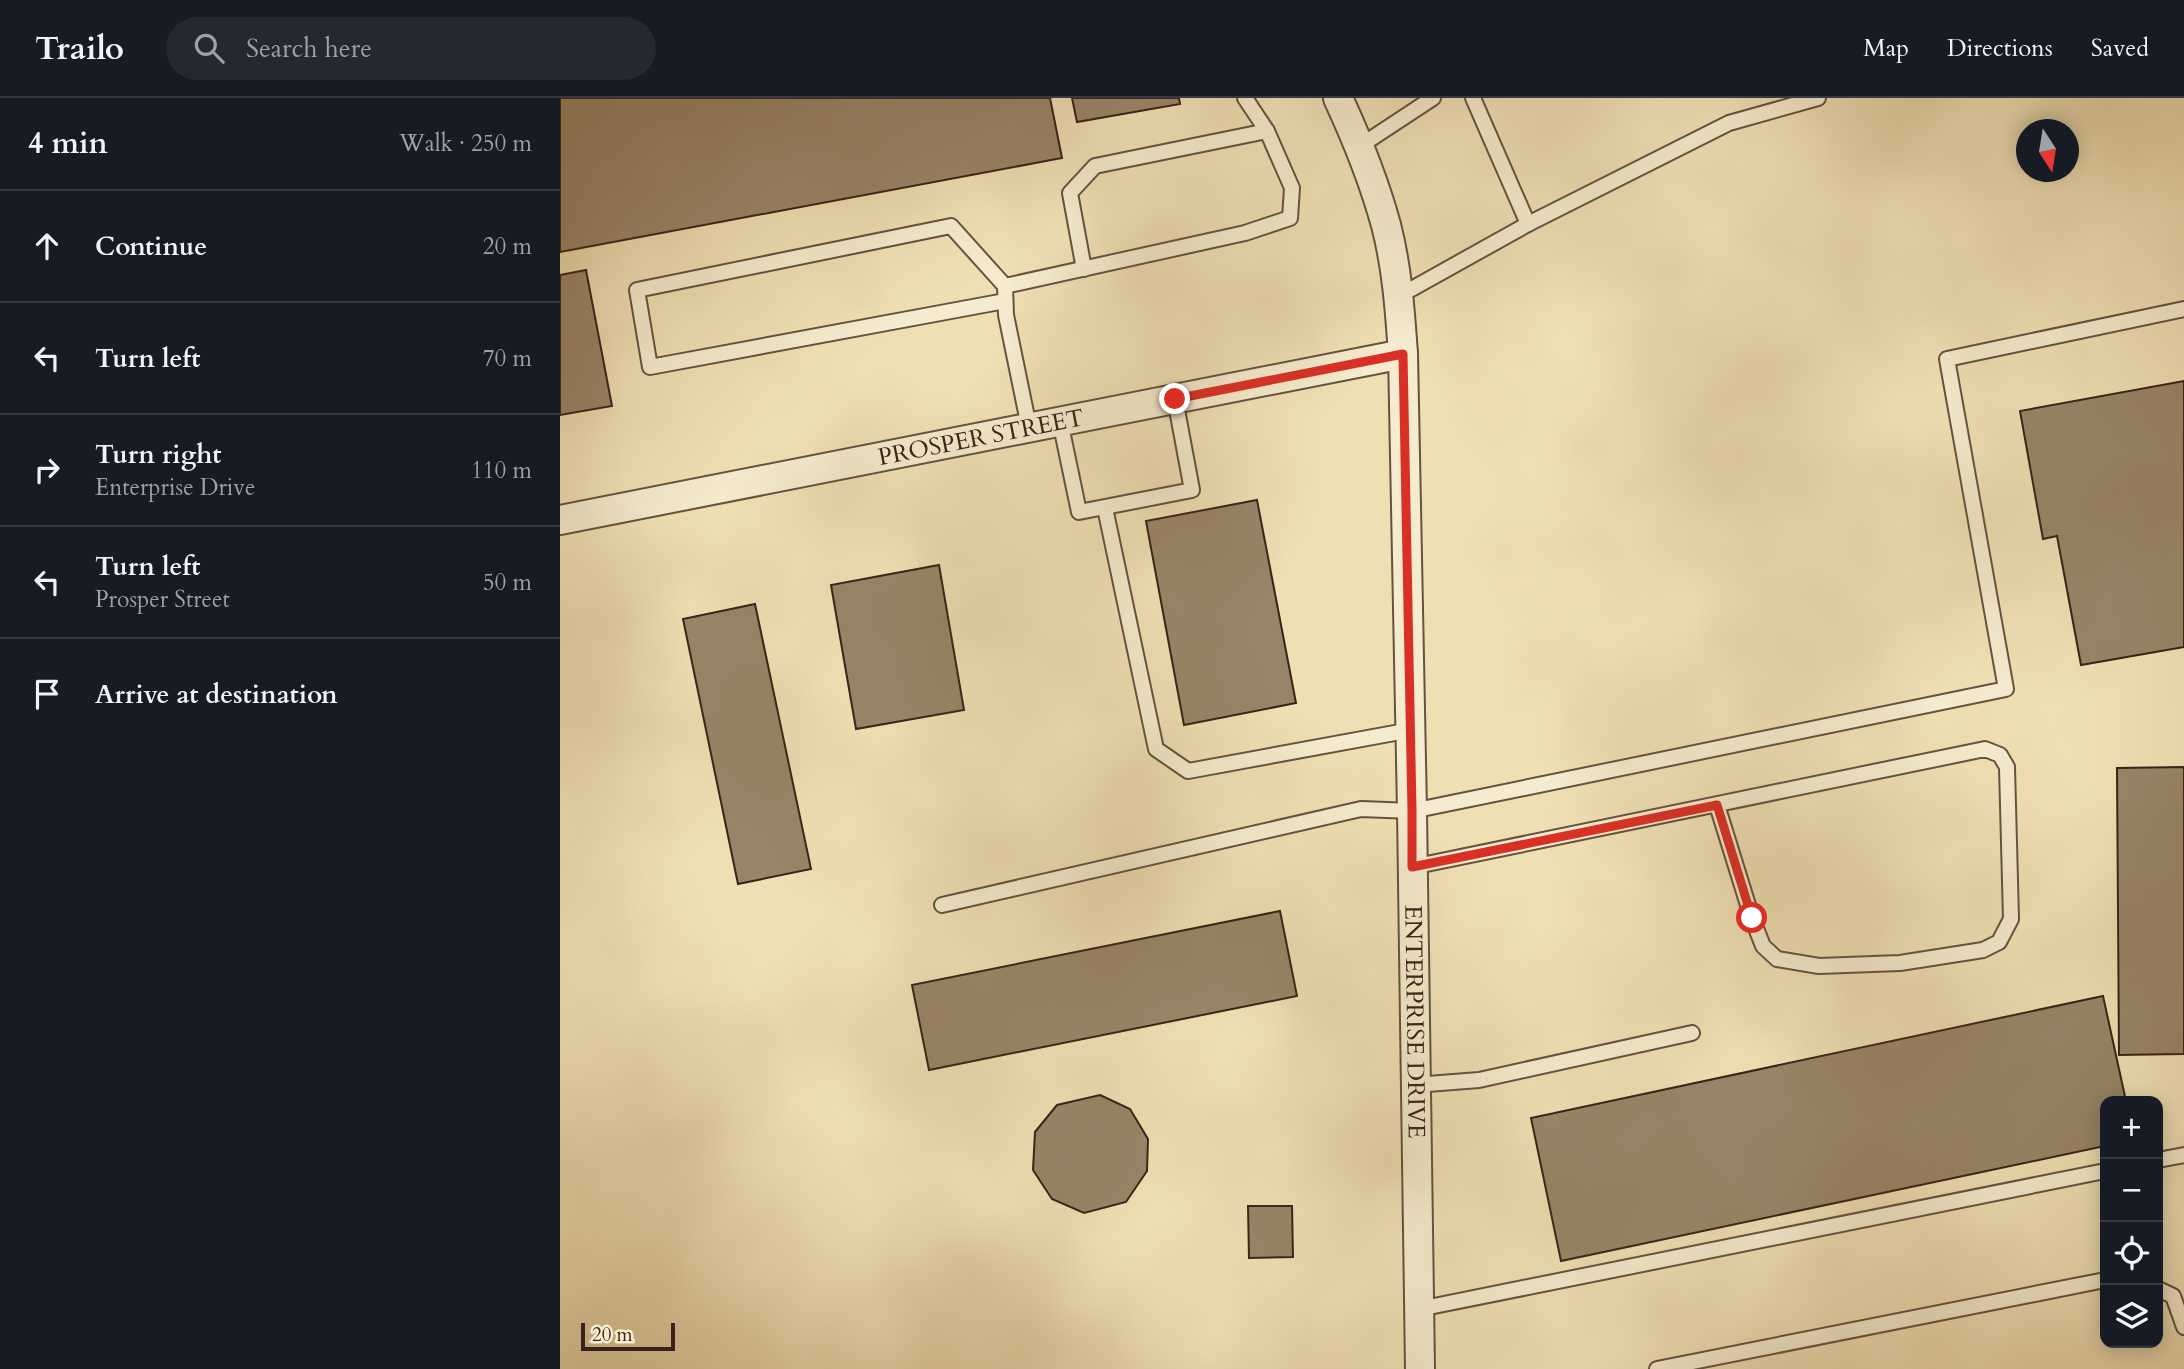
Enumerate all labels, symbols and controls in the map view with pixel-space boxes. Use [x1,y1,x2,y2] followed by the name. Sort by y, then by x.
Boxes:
[166,17,656,80] search box
[35,26,124,71] text: Trailo
[190,29,228,67] icon: search
[246,31,372,66] text: Search here
[1863,32,1909,65] text: Map
[1947,32,2053,65] text: Directions
[2091,32,2149,65] text: Saved
[2016,119,2079,182] north arrow
[28,123,108,164] text: 4 min
[399,128,532,159] text: Walk · 250 m
[28,227,66,265] icon: ahead
[95,229,207,264] text: Continue
[483,231,532,262] text: 20 m
[28,339,66,377] icon: left
[95,341,200,376] text: Turn left
[483,343,532,374] text: 70 m
[1159,383,1190,414] route end
[875,401,1087,474] street label: PROSPER STREET
[95,437,222,472] text: Turn right
[28,451,66,489] icon: right
[471,455,532,486] text: 110 m
[95,472,255,503] text: Enterprise Drive
[95,549,200,584] text: Turn left
[28,563,66,601] icon: left
[483,567,532,598] text: 50 m
[95,584,230,615] text: Prosper Street
[28,675,66,713] icon: arrive
[95,677,338,712] text: Arrive at destination
[1736,902,1767,933] route start
[1397,905,1433,1139] street label: ENTERPRISE DRIVE
[2100,1096,2163,1348] map controls
[2100,1096,2163,1159] button: +
[2100,1159,2163,1222] button: −
[2100,1222,2163,1285] button: locate
[2100,1285,2163,1348] button: layers
[581,1320,676,1352] scale bar
[592,1322,633,1348] text: 20 m

